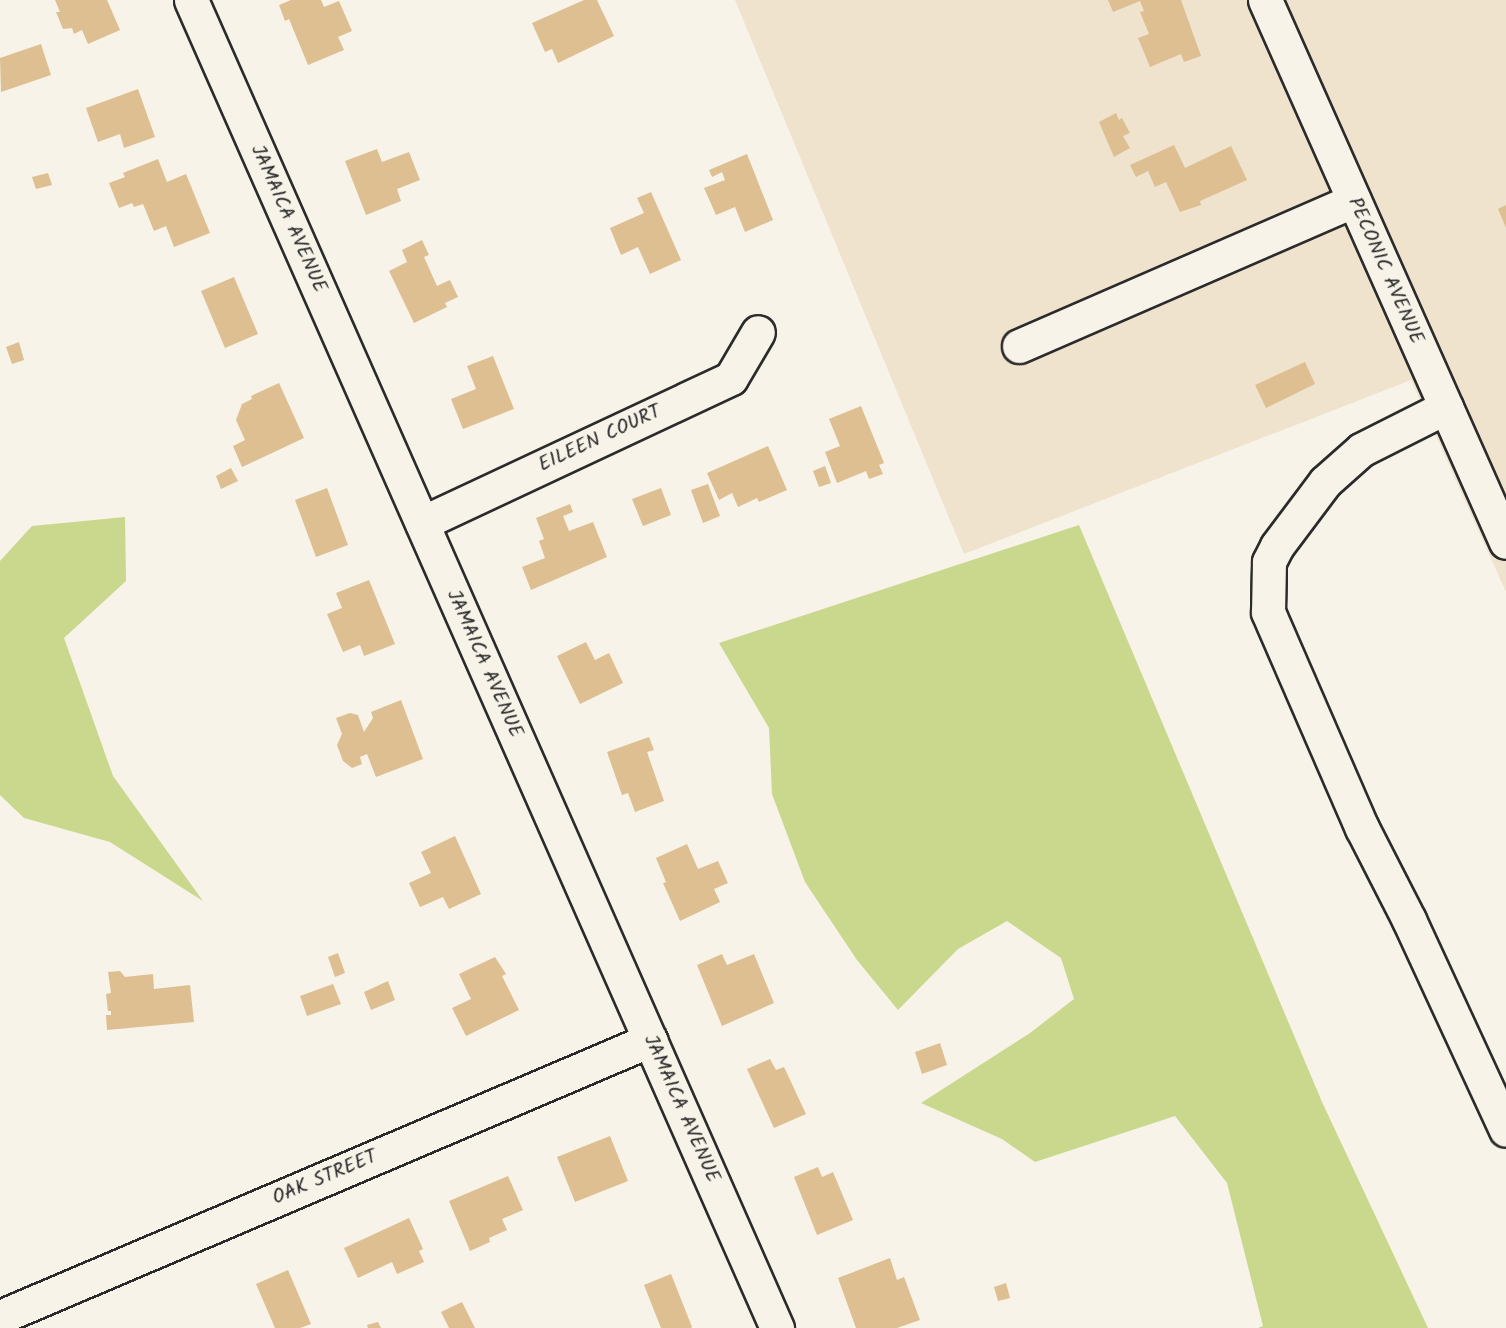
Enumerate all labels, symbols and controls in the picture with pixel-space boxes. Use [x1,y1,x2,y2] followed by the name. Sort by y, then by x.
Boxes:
[245,141,331,297] street label: JAMAICA AVENUE
[1342,194,1428,348] street label: PECONIC AVENUE
[535,400,665,478] street label: EILEEN COURT
[441,586,527,742] street label: JAMAICA AVENUE
[638,1031,724,1187] street label: JAMAICA AVENUE
[269,1145,381,1211] street label: OAK STREET

